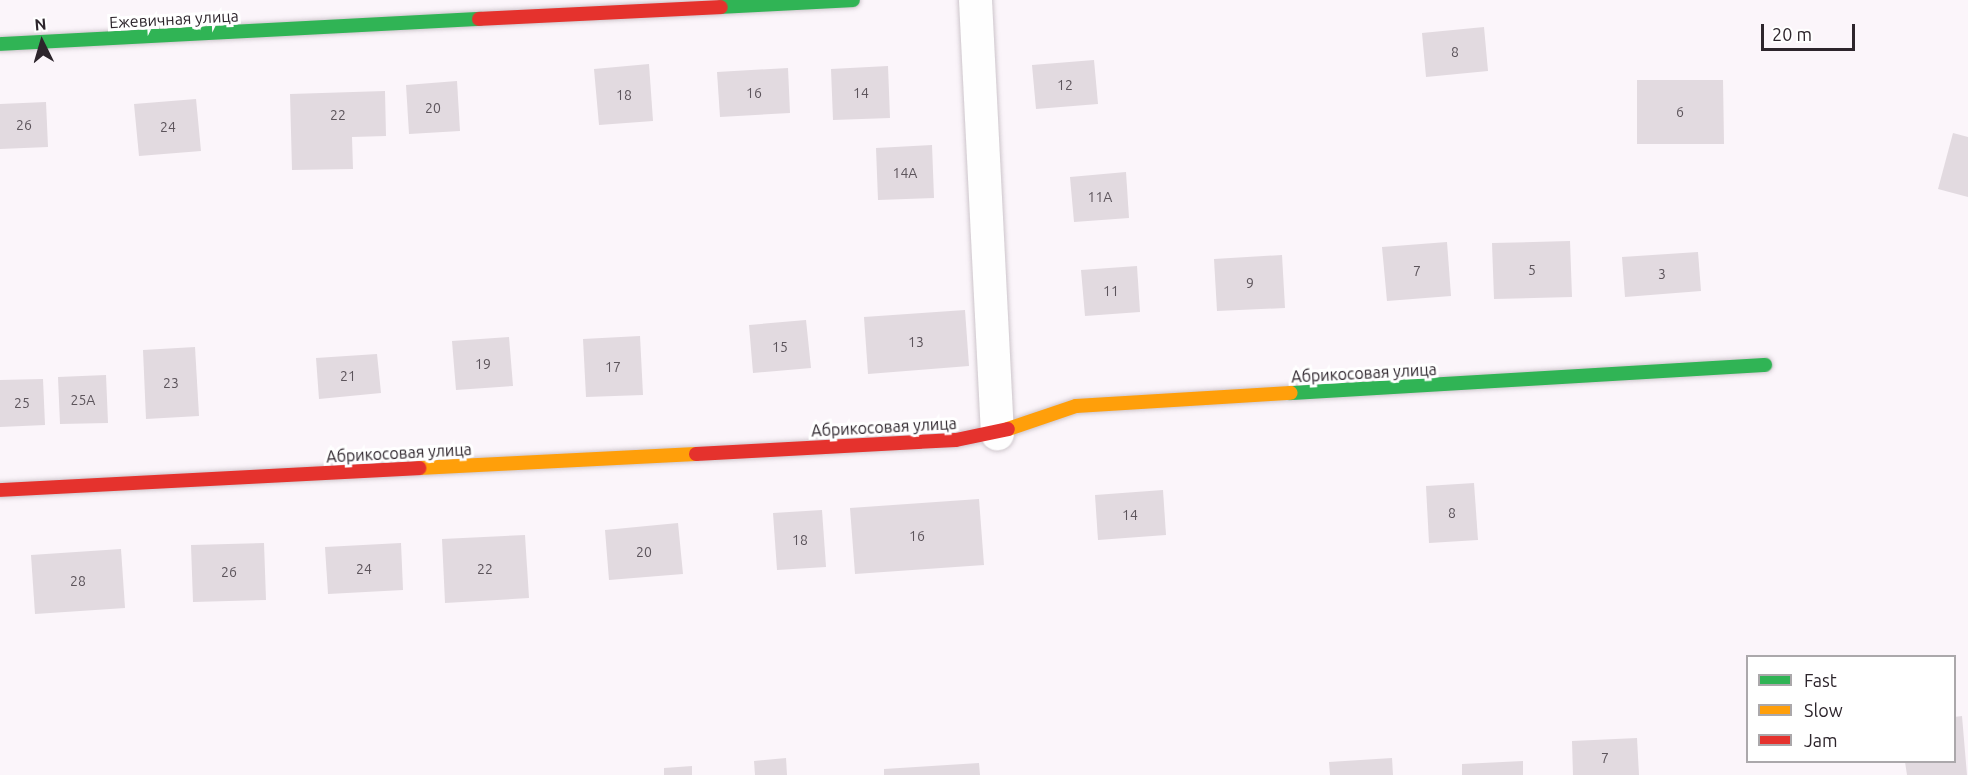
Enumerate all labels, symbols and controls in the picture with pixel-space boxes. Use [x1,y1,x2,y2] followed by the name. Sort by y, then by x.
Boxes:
[109,6,239,32] street label: Ежевичная улица
[12,12,72,72] north arrow
[1764,12,1858,50] scale bar
[34,15,47,34] text: N
[1772,24,1812,44] text: 20 m
[1451,44,1459,60] house number: 8
[1057,77,1073,93] house number: 12
[746,85,762,101] house number: 16
[853,85,869,101] house number: 14
[616,87,632,103] house number: 18
[425,100,441,116] house number: 20
[1676,104,1684,120] house number: 6
[330,107,346,123] house number: 22
[16,117,32,133] house number: 26
[160,119,176,135] house number: 24
[893,165,917,181] house number: 14А
[1088,189,1112,205] house number: 11А
[1528,262,1536,278] house number: 5
[1413,263,1421,279] house number: 7
[1658,266,1666,282] house number: 3
[1246,275,1254,291] house number: 9
[1103,283,1119,299] house number: 11
[908,334,924,350] house number: 13
[772,339,788,355] house number: 15
[475,356,491,372] house number: 19
[605,359,621,375] house number: 17
[1291,360,1437,386] street label: Абрикосовая улица
[340,368,356,384] house number: 21
[163,375,179,391] house number: 23
[71,392,95,408] house number: 25А
[14,395,30,411] house number: 25
[811,414,957,440] street label: Абрикосовая улица
[326,440,472,466] street label: Абрикосовая улица
[1448,505,1456,521] house number: 8
[1122,507,1138,523] house number: 14
[909,528,925,544] house number: 16
[792,532,808,548] house number: 18
[636,544,652,560] house number: 20
[356,561,372,577] house number: 24
[477,561,493,577] house number: 22
[221,564,237,580] house number: 26
[70,573,86,589] house number: 28
[1746,655,1956,763] legend
[1804,670,1837,690] text: Fast
[1804,700,1843,720] text: Slow
[1804,730,1838,750] text: Jam
[1601,750,1609,766] house number: 7

